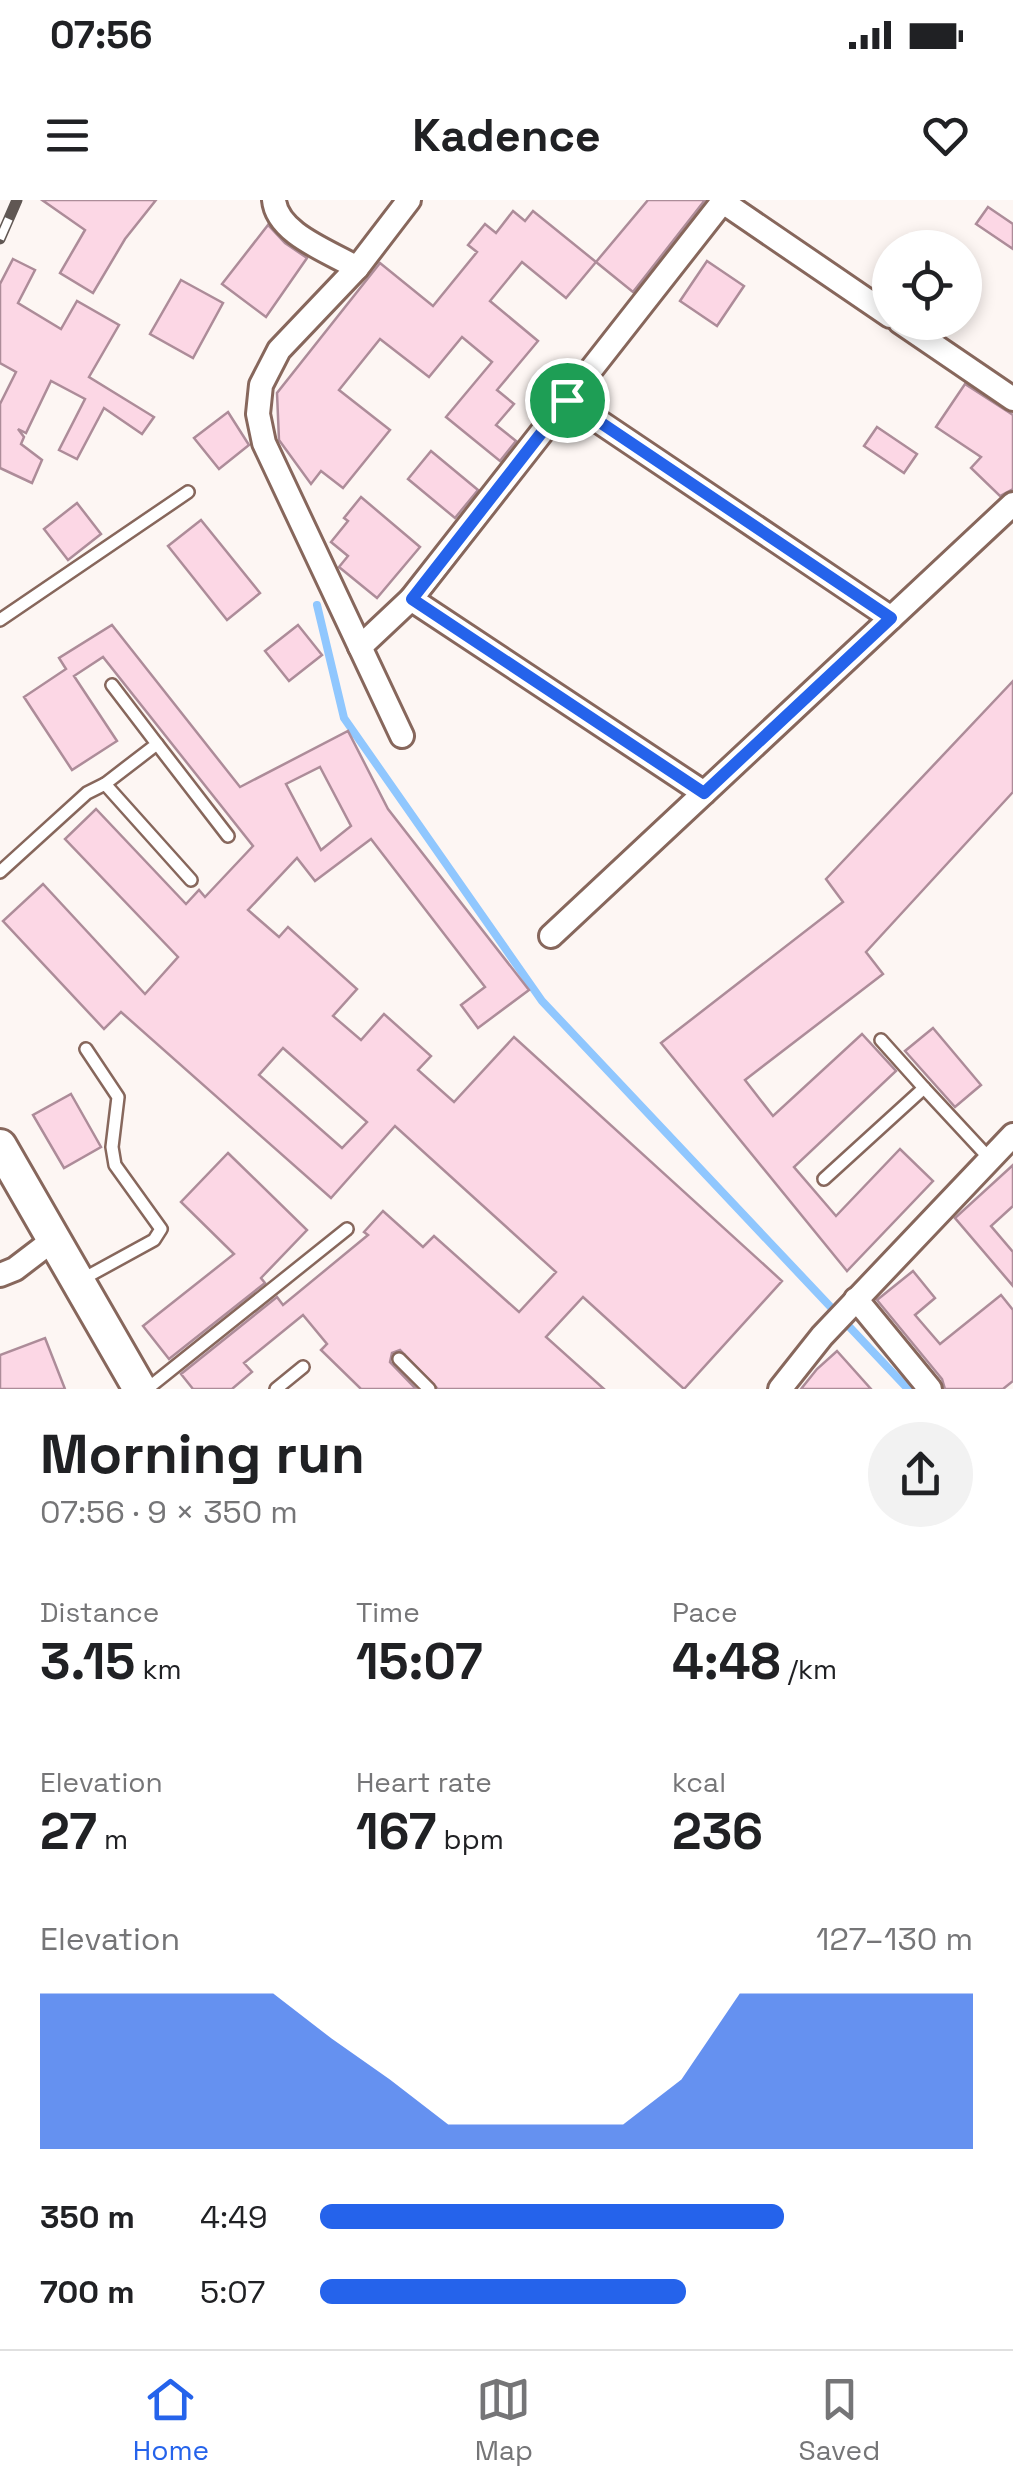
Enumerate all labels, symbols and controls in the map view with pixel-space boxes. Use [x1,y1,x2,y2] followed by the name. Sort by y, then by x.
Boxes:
[50,11,153,59] text: 07:56
[412,107,601,164] text: Kadence
[40,108,95,163] icon: menu
[918,108,973,163] icon: heart
[872,230,982,340] map controls
[872,230,982,340] button: locate
[525,358,610,443] pin
[540,373,595,428] icon: arrive
[40,1419,365,1489] text: Morning run
[868,1422,973,1527] button: share
[40,1492,298,1532] text: 07:56 · 9 × 350 m
[40,1594,159,1630] text: Distance
[356,1594,420,1630] text: Time
[672,1594,738,1630] text: Pace
[40,1630,135,1694] text: 3.15
[356,1630,483,1694] text: 15:07
[672,1630,781,1694] text: 4:48
[135,1651,182,1687] text: km
[781,1651,837,1687] text: /km
[40,1764,163,1800] text: Elevation
[356,1764,492,1800] text: Heart rate
[672,1764,726,1800] text: kcal
[40,1800,97,1864] text: 27
[356,1800,436,1864] text: 167
[672,1800,763,1864] text: 236
[97,1821,128,1857] text: m
[436,1821,504,1857] text: bpm
[40,1919,180,1959] text: Elevation
[816,1919,973,1959] text: 127–130 m
[40,2197,135,2237] text: 350 m
[200,2197,268,2237] text: 4:49
[40,2272,135,2312] text: 700 m
[200,2272,265,2312] text: 5:07
[133,2372,209,2468] tab: Home
[475,2372,533,2468] tab: Map
[799,2372,880,2468] tab: Saved

